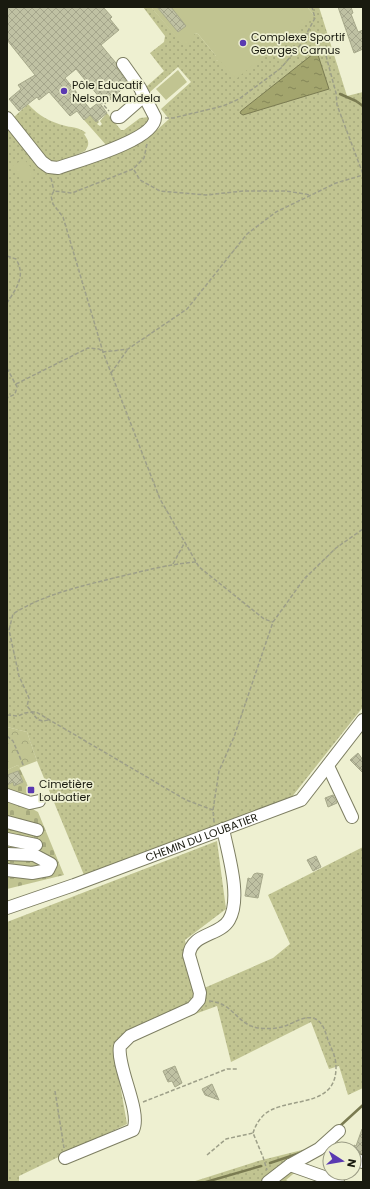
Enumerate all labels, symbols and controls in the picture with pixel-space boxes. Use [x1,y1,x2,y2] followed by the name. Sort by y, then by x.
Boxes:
[251,29,346,58] place label: Complexe Sportif Georges Carnus
[238,38,248,48] marker: Complexe Sportif Georges Carnus
[72,77,160,106] place label: Pôle Educatif Nelson Mandela
[59,86,69,96] marker: Pôle Educatif Nelson Mandela
[39,776,93,805] place label: Cimetière Loubatier
[26,785,36,795] marker: Cimetière Loubatier
[143,809,260,866] street label: CHEMIN DU LOUBATIER
[322,1141,362,1181] north arrow
[343,1157,360,1169] text: N

